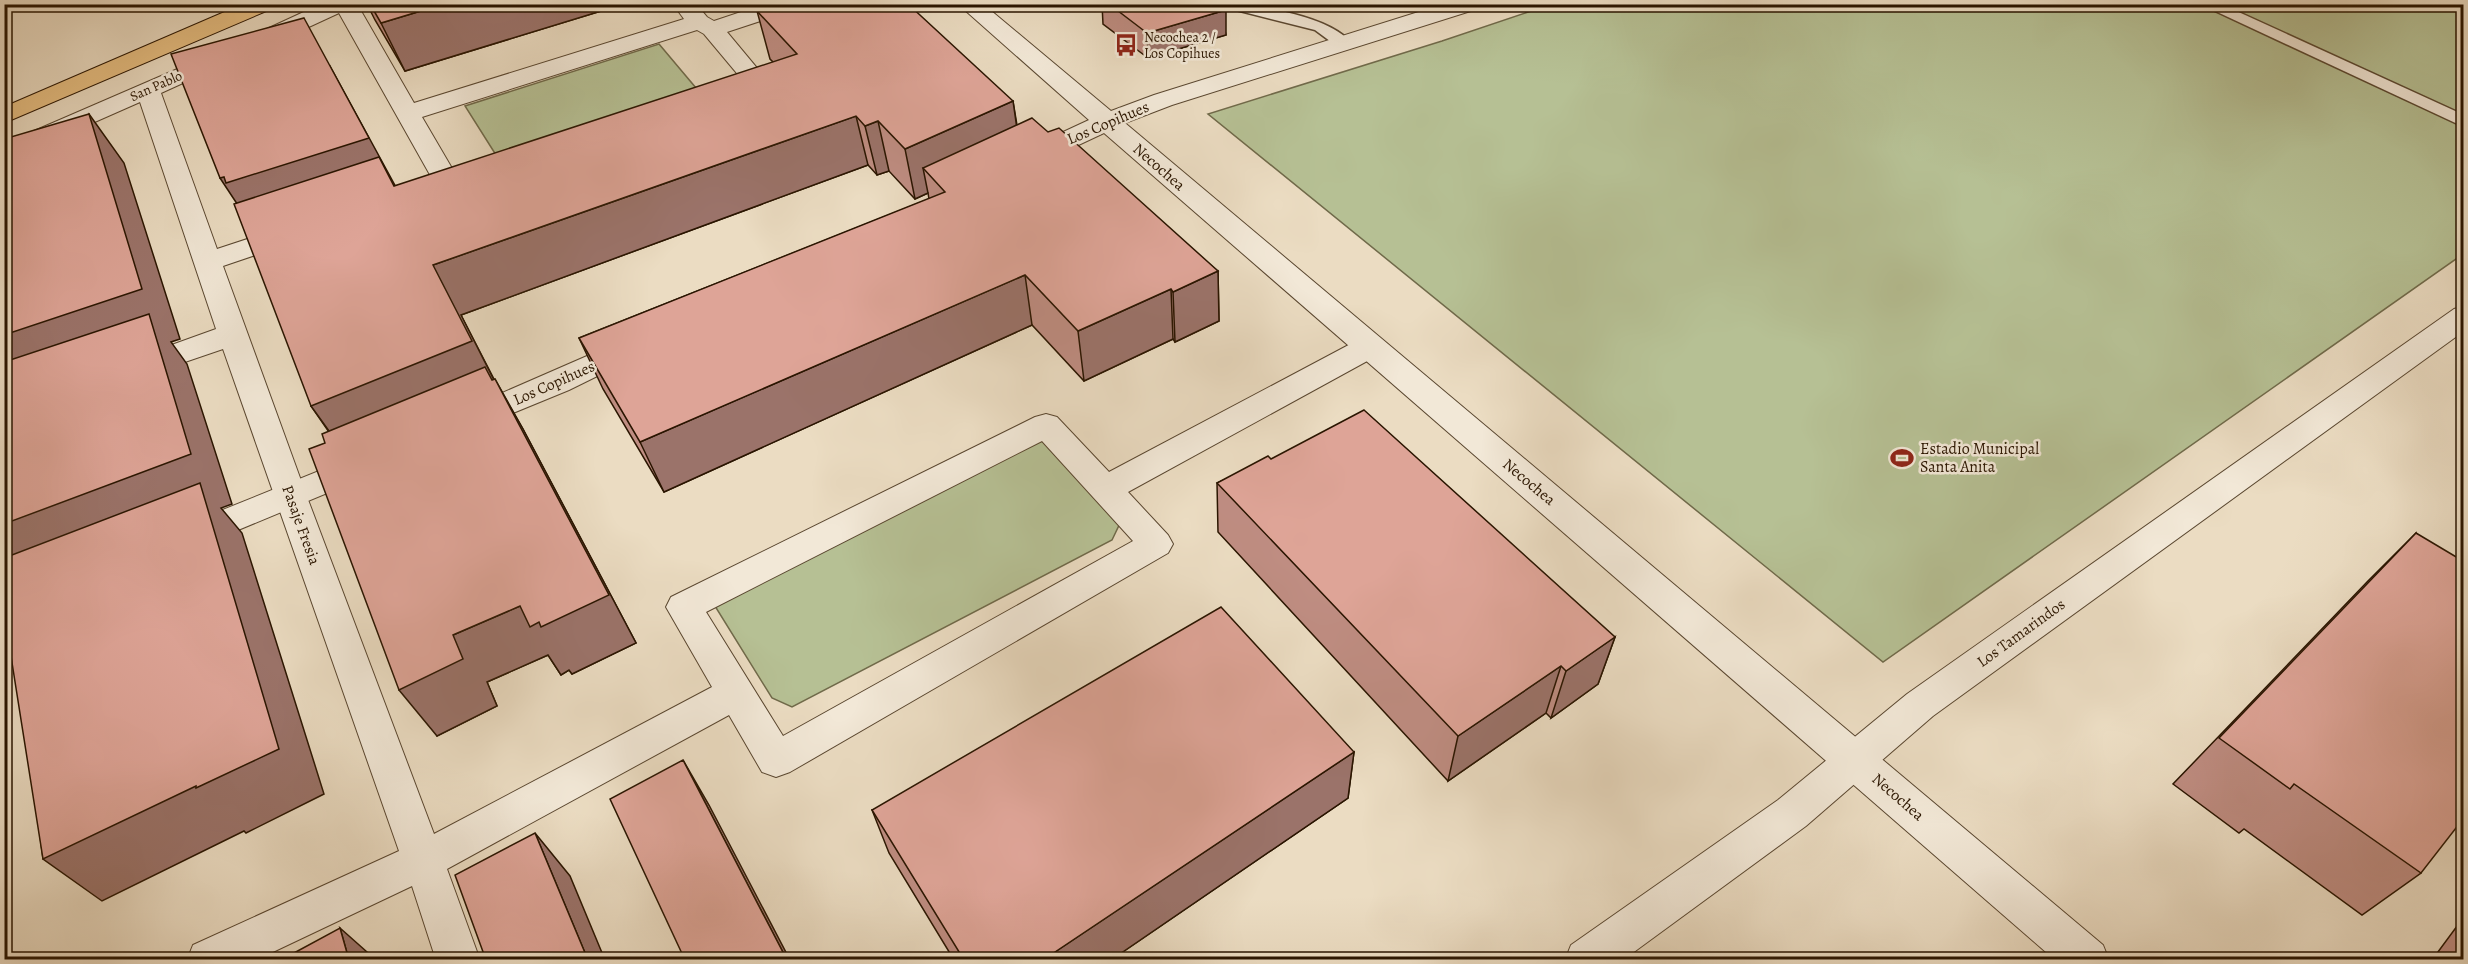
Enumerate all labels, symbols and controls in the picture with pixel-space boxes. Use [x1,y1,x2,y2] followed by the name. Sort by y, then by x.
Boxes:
[1144,28,1220,63] place label: Necochea 2 / Los Copihues
[1113,32,1139,58] bus stop icon: Necochea 2 / Los Copihues
[127,66,185,106] street label: San Pablo
[1064,96,1152,150] street label: Los Copihues
[1128,138,1190,196] street label: Necochea
[510,355,598,411] street label: Los Copihues
[1920,438,2039,478] place label: Estadio Municipal Santa Anita
[1889,445,1915,471] sports icon: Estadio Municipal Santa Anita
[1498,453,1561,511] street label: Necochea
[276,482,326,569] street label: Pasaje Fresia
[1972,593,2070,673] street label: Los Tamarindos
[1867,768,1929,826] street label: Necochea

